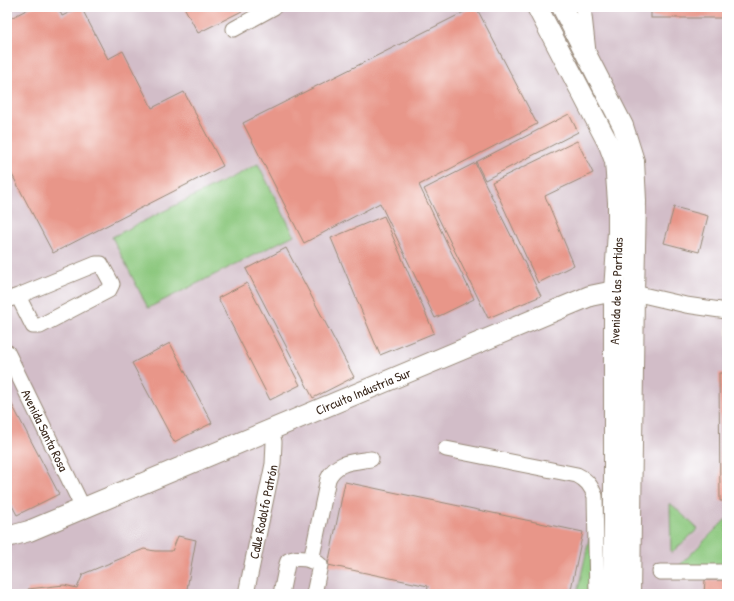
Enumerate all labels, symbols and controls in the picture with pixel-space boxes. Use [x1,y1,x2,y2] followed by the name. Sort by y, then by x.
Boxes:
[605,237,627,345] street label: Avenida de las Partidas
[313,363,414,419] street label: Circuito Industria Sur
[17,386,73,474] street label: Avenida Santa Rosa
[245,463,282,561] street label: Calle Rodolfo Patrón

